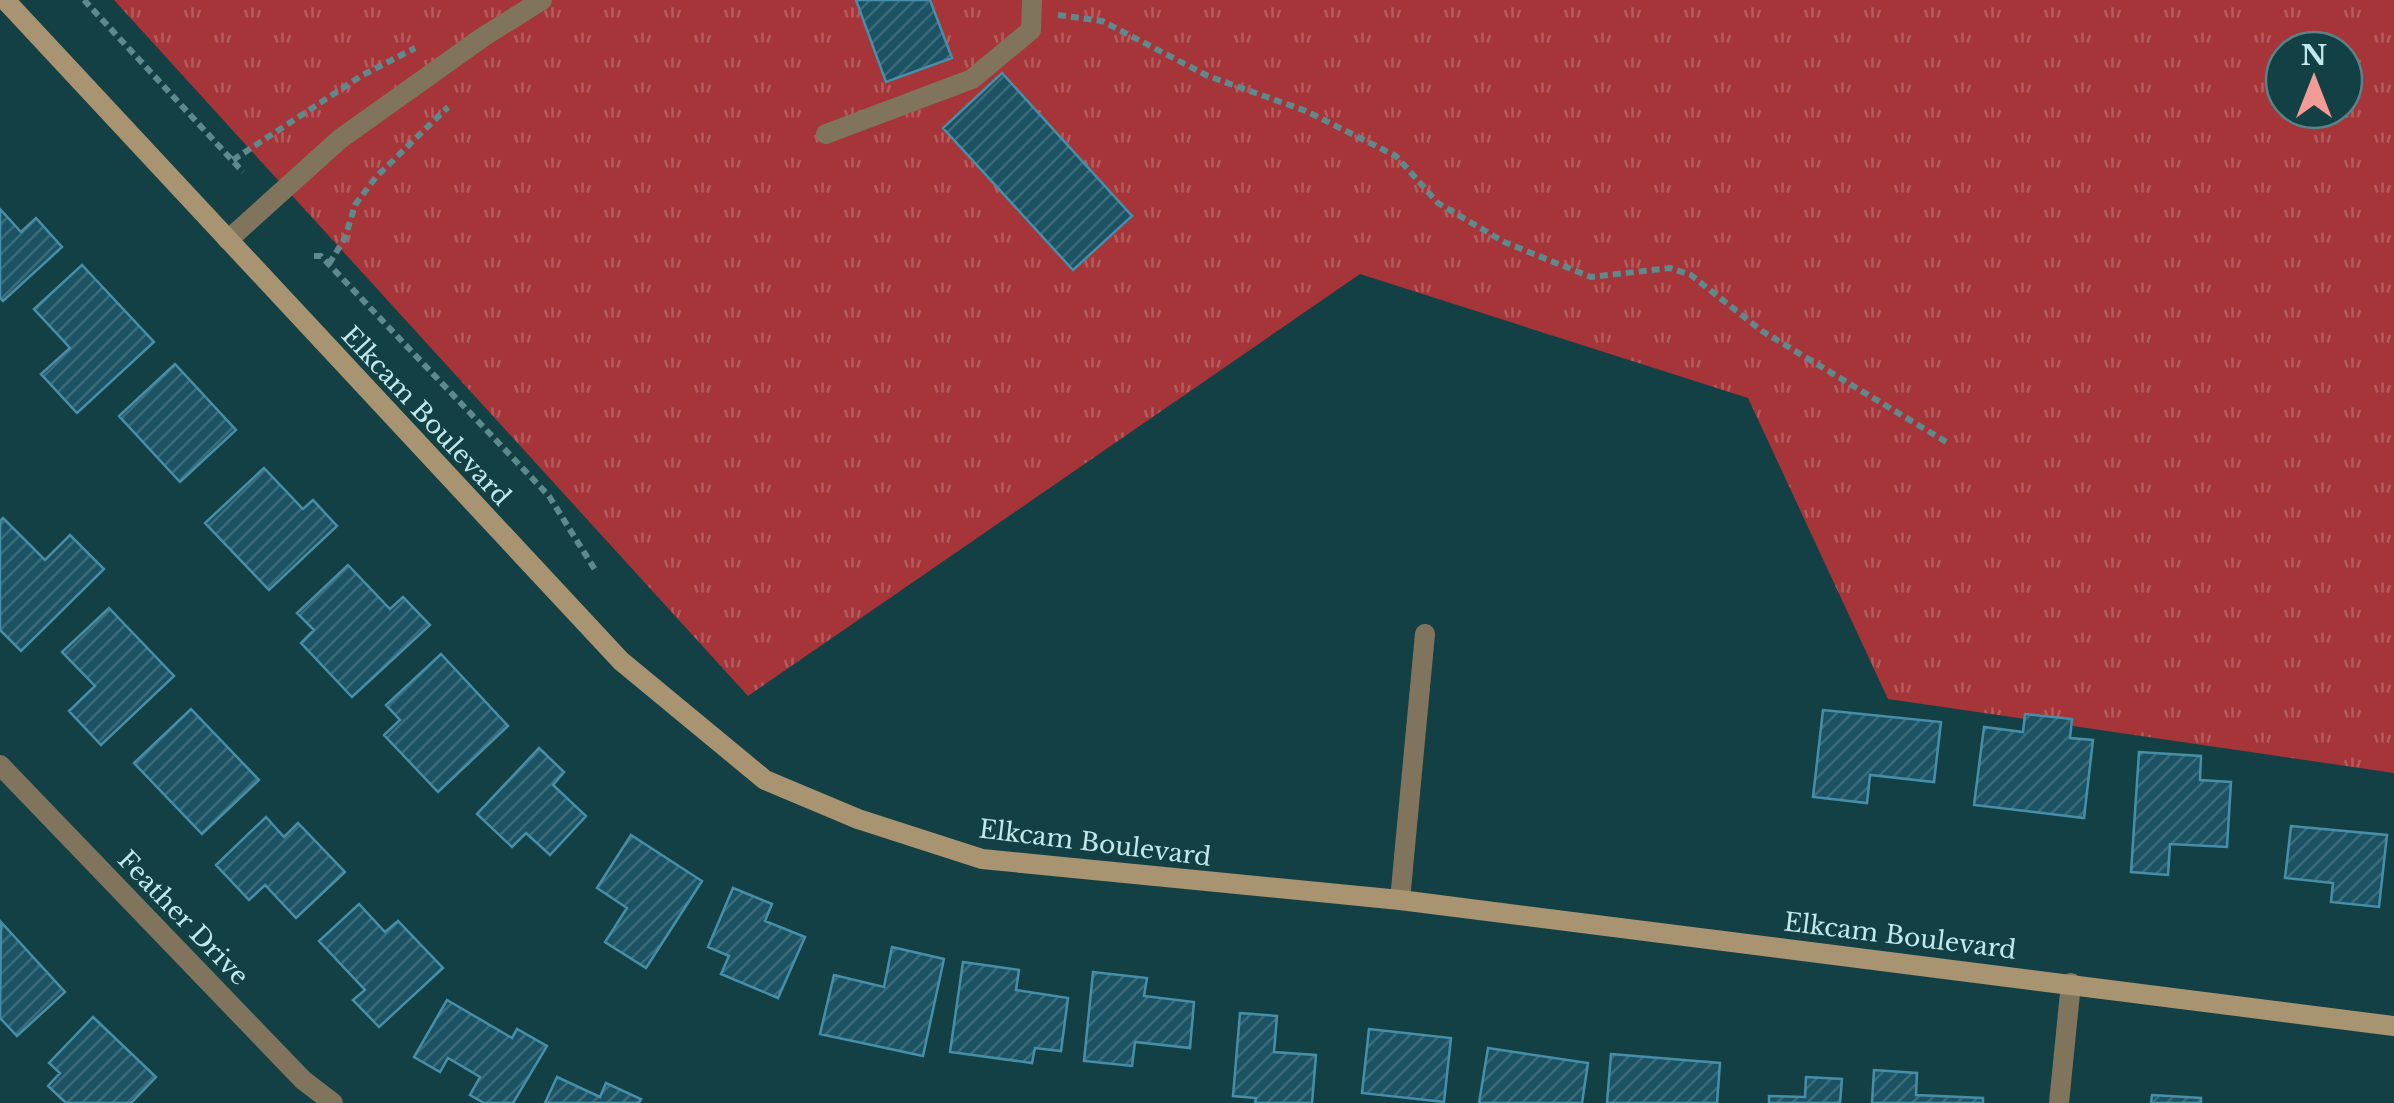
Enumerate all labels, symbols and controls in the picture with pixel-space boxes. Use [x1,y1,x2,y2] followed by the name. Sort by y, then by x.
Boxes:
[2264,30,2364,130] north arrow
[2301,38,2327,73] text: N
[335,320,517,512] street label: Elkcam Boulevard
[977,813,1213,873] street label: Elkcam Boulevard
[111,844,255,992] street label: Feather Drive
[1782,906,2018,966] street label: Elkcam Boulevard

